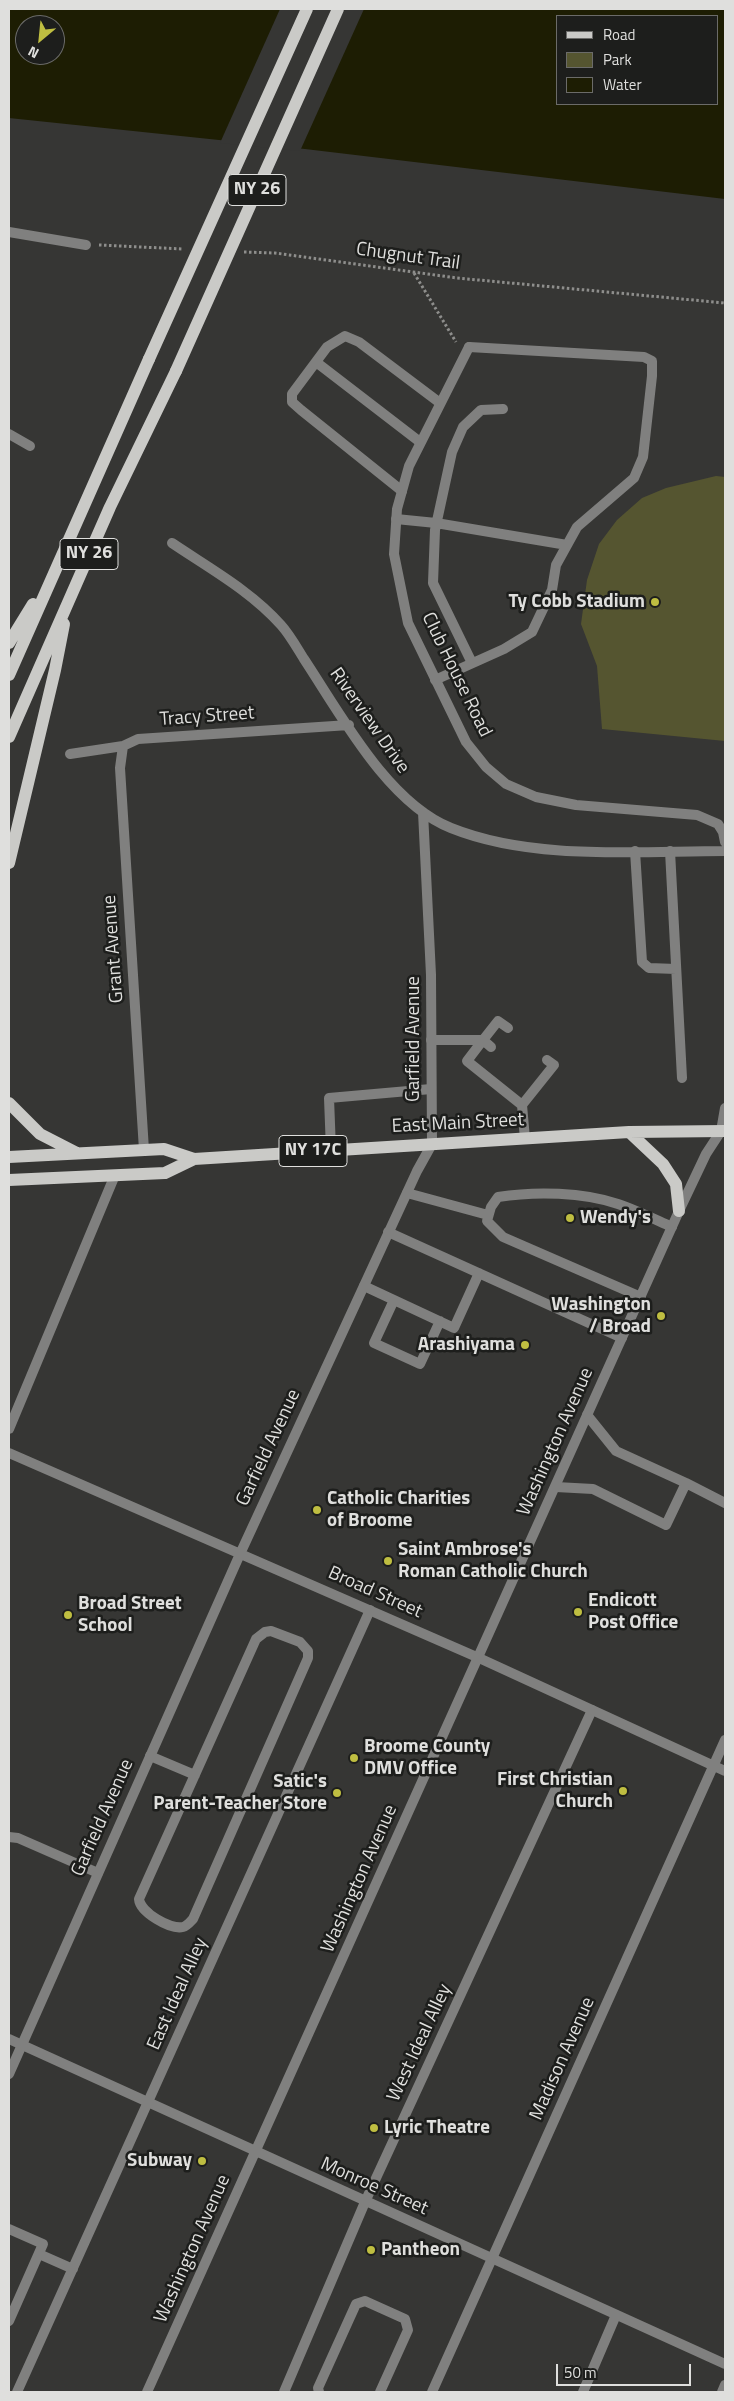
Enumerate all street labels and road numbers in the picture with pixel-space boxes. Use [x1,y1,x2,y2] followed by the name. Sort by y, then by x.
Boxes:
[228,174,286,206] road number: NY 26
[355,238,461,276] street label: Chugnut Trail
[60,538,118,570] road number: NY 26
[416,609,496,741] street label: Club House Road
[324,664,414,778] street label: Riverview Drive
[159,702,255,732] street label: Tracy Street
[99,894,129,1004] street label: Grant Avenue
[403,976,425,1102] street label: Garfield Avenue
[391,1109,525,1139] street label: East Main Street
[279,1136,347,1166] road number: NY 17C
[513,1364,599,1520] street label: Washington Avenue
[232,1386,306,1510] street label: Garfield Avenue
[324,1562,426,1624] street label: Broad Street
[67,1756,139,1880] street label: Garfield Avenue
[317,1801,403,1957] street label: Washington Avenue
[143,1934,213,2054] street label: East Ideal Alley
[383,1981,457,2105] street label: West Ideal Alley
[526,1994,600,2124] street label: Madison Avenue
[317,2153,431,2221] street label: Monroe Street
[150,2171,236,2327] street label: Washington Avenue

